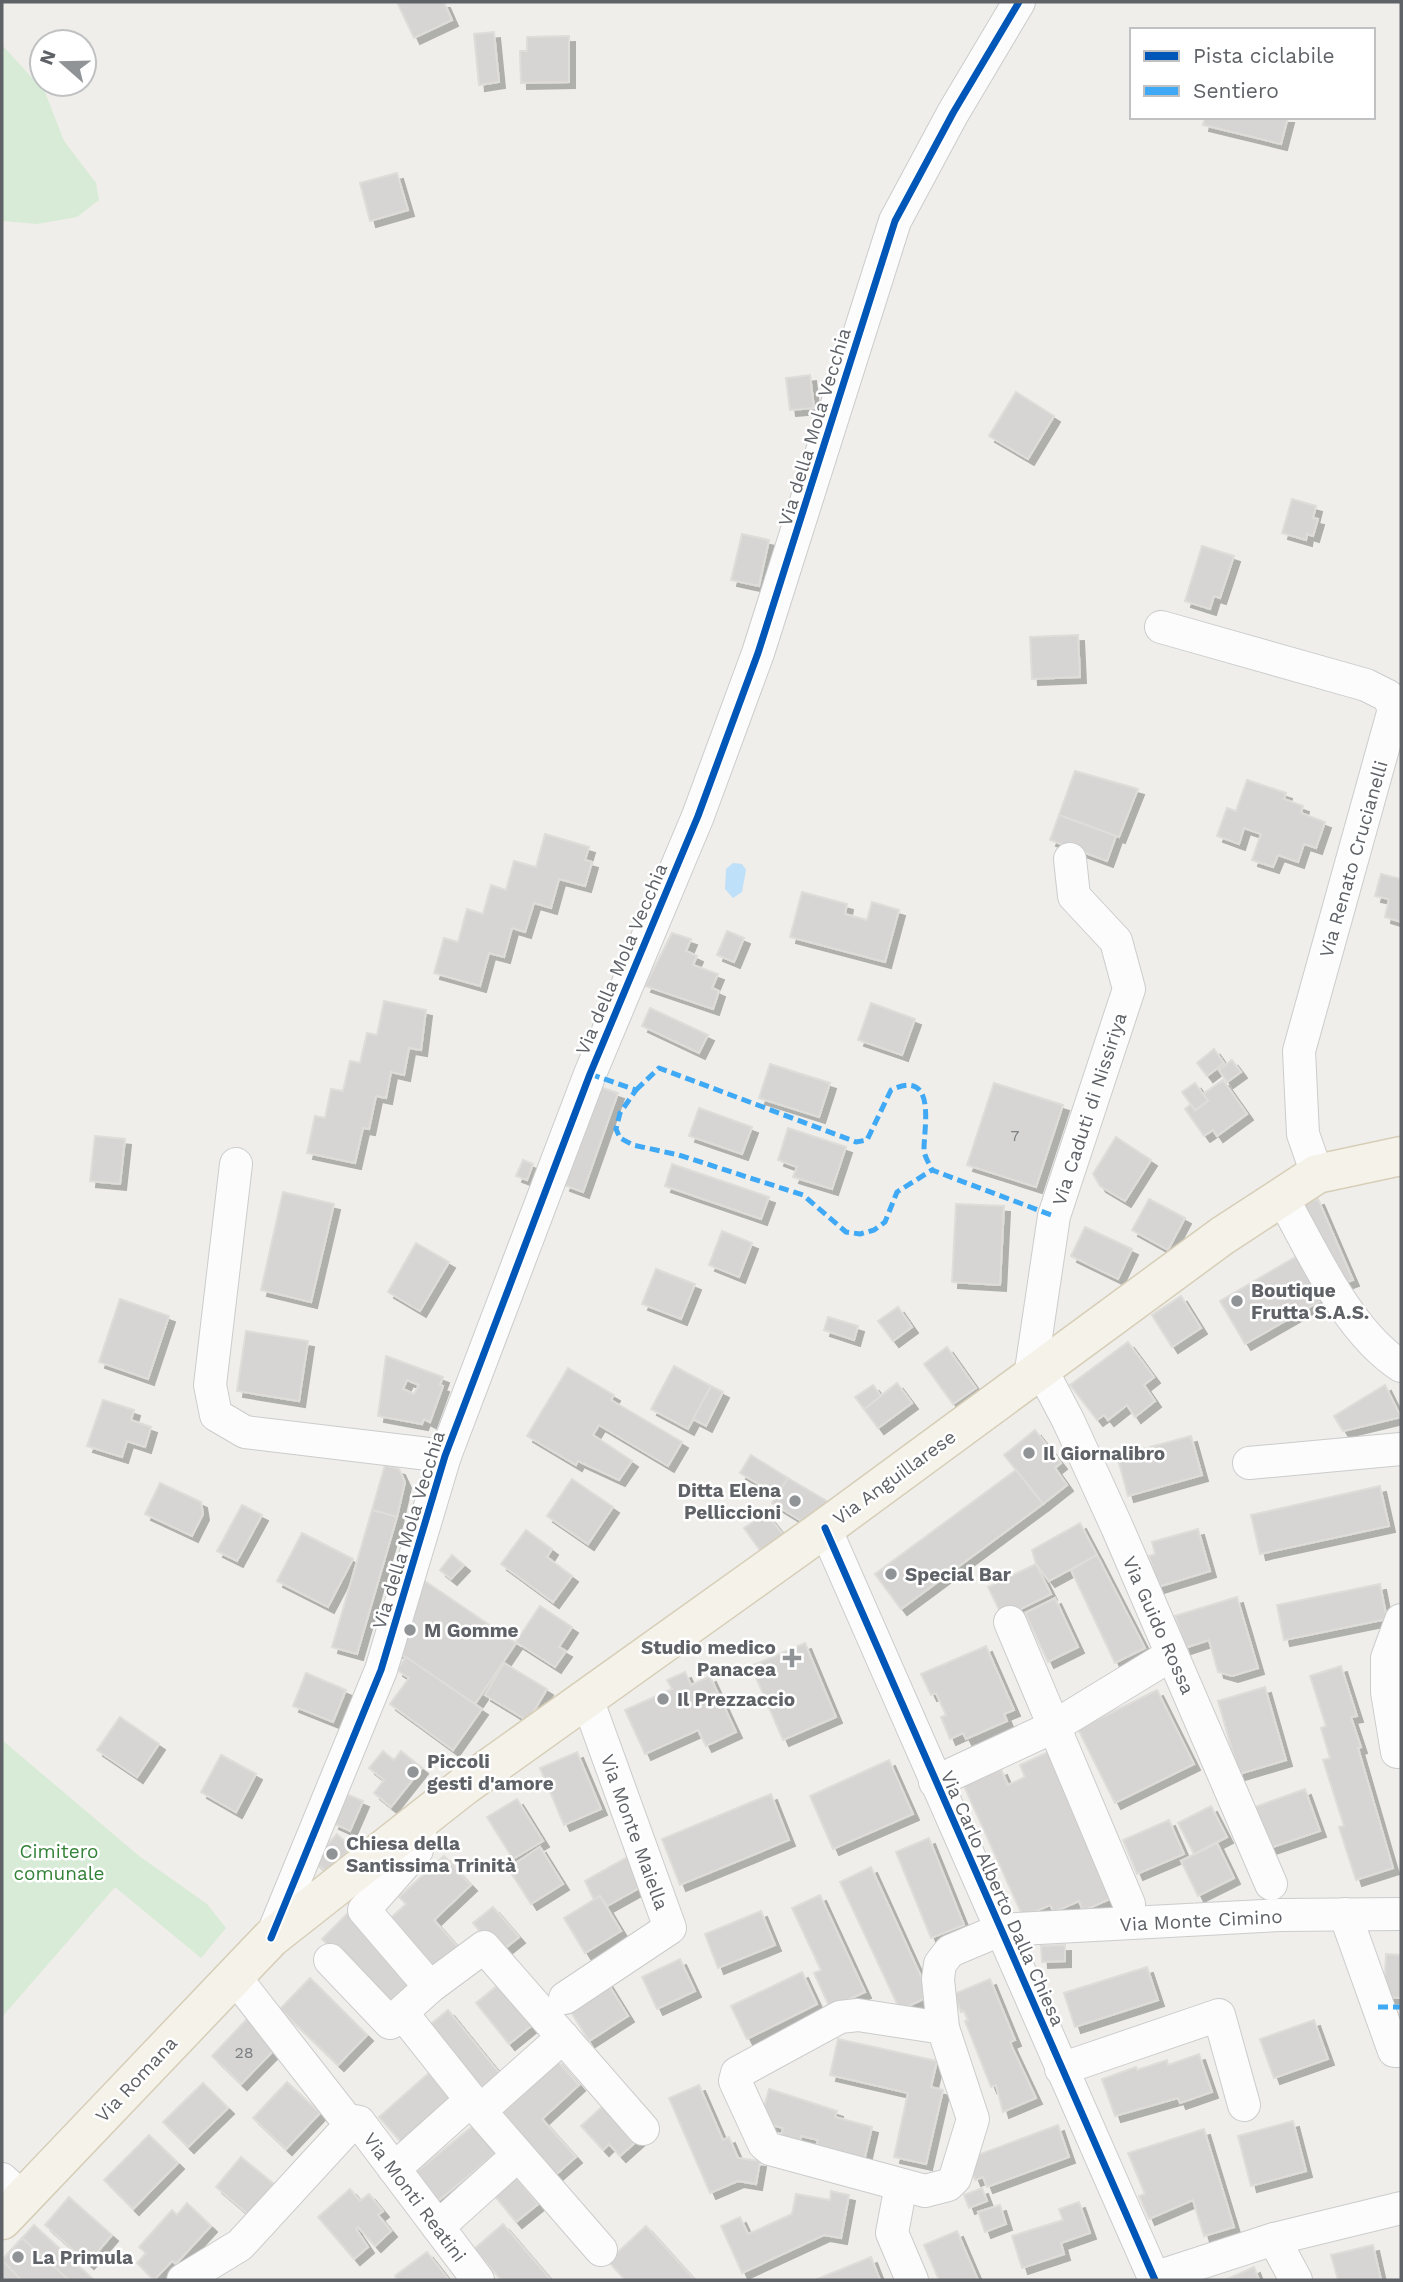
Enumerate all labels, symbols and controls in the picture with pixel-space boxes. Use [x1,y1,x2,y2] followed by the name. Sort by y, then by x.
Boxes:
[28,28,98,98] north arrow
[1130,28,1375,119] legend
[1193,43,1335,68] text: Pista ciclabile
[34,47,61,68] text: N
[1193,78,1279,103] text: Sentiero
[773,325,856,529] street label: Via della Mola Vecchia
[1314,758,1393,960] street label: Via Renato Crucianelli
[571,860,672,1059] street label: Via della Mola Vecchia
[1047,1009,1132,1209] street label: Via Caduti di Nissiriya
[1011,1126,1020,1145] house number: 7
[1251,1279,1369,1324] place label: Boutique Frutta S.A.S.
[1229,1293,1245,1309] marker: Boutique Frutta S.A.S.
[828,1425,960,1530] street label: Via Anguillarese
[367,1428,450,1632] street label: Via della Mola Vecchia
[1043,1442,1165,1465] place label: Il Giornalibro
[1021,1445,1037,1461] marker: Il Giornalibro
[678,1479,781,1524] place label: Ditta Elena Pelliccioni
[787,1493,803,1509] marker: Ditta Elena Pelliccioni
[1118,1552,1199,1698] street label: Via Guido Rossa
[905,1563,1012,1586] place label: Special Bar
[883,1566,899,1582] marker: Special Bar
[424,1619,519,1642] place label: M Gomme
[402,1622,418,1638] marker: M Gomme
[641,1636,776,1681] place label: Studio medico Panacea
[782,1648,802,1668] marker: Studio medico Panacea
[677,1688,795,1711] place label: Il Prezzaccio
[655,1691,671,1707] marker: Il Prezzaccio
[427,1750,554,1795] place label: Piccoli gesti d'amore
[596,1751,673,1913] street label: Via Monte Maiella
[405,1764,421,1780] marker: Piccoli gesti d'amore
[936,1767,1070,2030] street label: Via Carlo Alberto Dalla Chiesa
[346,1832,516,1877] place label: Chiesa della Santissima Trinità
[13,1840,105,1885] park label: Cimitero comunale
[324,1846,340,1862] marker: Chiesa della Santissima Trinità
[1119,1905,1283,1936] street label: Via Monte Cimino
[91,2031,182,2127] street label: Via Romana
[234,2043,254,2062] house number: 28
[358,2128,471,2267] street label: Via Monti Reatini
[32,2246,133,2269] place label: La Primula
[10,2249,26,2265] marker: La Primula

